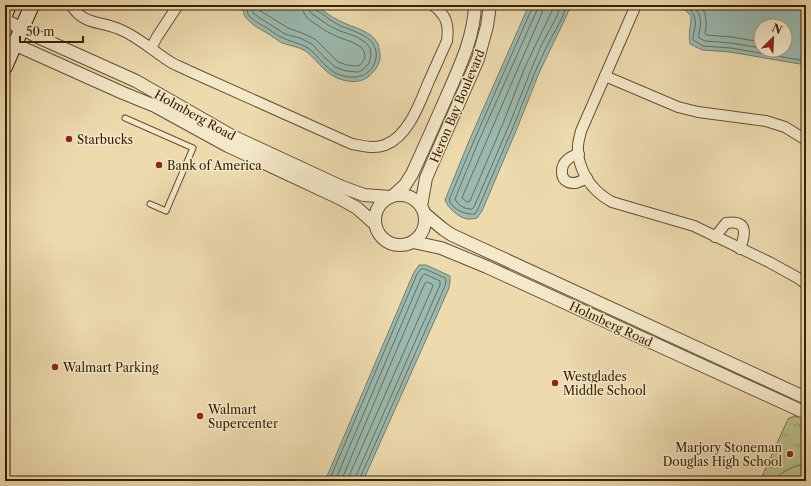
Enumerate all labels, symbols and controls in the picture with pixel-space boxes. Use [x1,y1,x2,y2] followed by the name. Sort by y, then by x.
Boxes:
[20,18,83,44] scale bar
[753,18,793,58] north arrow
[770,21,785,37] text: N
[26,24,55,39] text: 50 m
[426,47,488,165] street label: Heron Bay Boulevard
[152,87,239,144] street label: Holmberg Road
[77,132,133,147] place label: Starbucks
[64,134,74,144] marker: Starbucks
[167,158,262,173] place label: Bank of America
[154,160,164,170] marker: Bank of America
[567,298,656,350] street label: Holmberg Road
[62,360,159,375] place label: Walmart Parking
[50,362,60,372] marker: Walmart Parking
[562,369,647,398] place label: Westglades Middle School
[550,378,560,388] marker: Westglades Middle School
[207,402,278,431] place label: Walmart Supercenter
[195,411,205,421] marker: Walmart Supercenter
[663,440,782,469] place label: Marjory Stoneman Douglas High School
[785,449,795,459] marker: Marjory Stoneman Douglas High School

